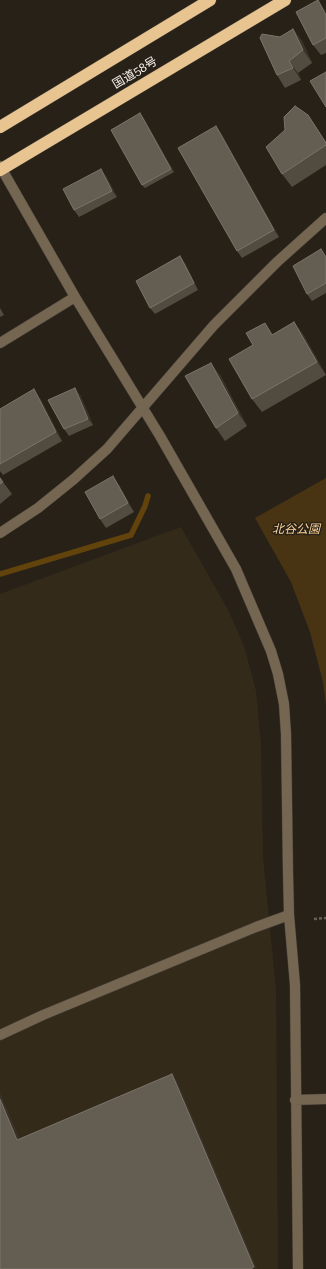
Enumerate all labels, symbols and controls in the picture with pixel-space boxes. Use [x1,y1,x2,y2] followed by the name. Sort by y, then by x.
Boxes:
[110,54,160,92] street label: 国道58号
[272,522,320,536] park label: 北谷公園

